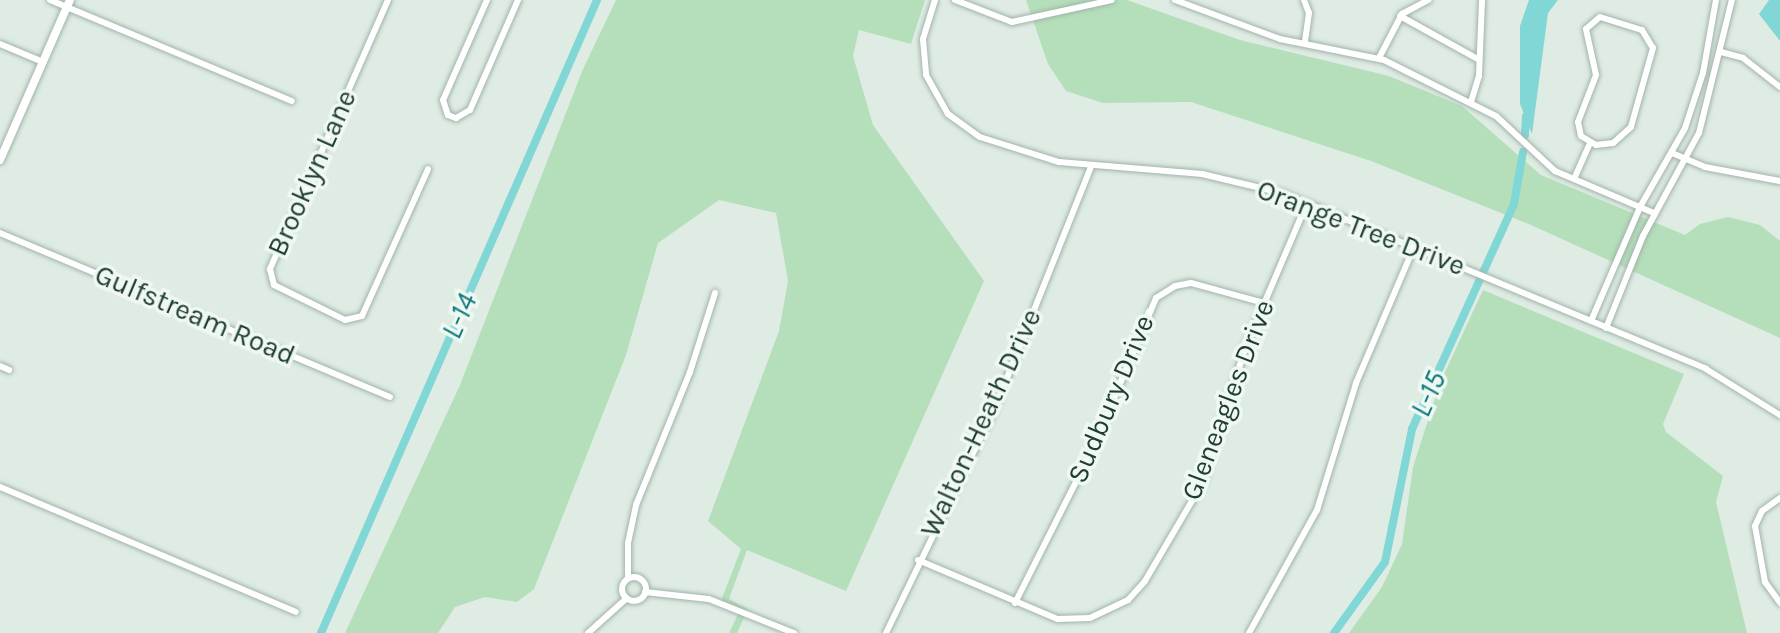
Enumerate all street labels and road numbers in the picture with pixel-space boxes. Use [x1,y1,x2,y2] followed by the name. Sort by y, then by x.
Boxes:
[260,85,364,261] street label: Brooklyn Lane
[1252,173,1470,283] street label: Orange Tree Drive
[90,258,300,372] street label: Gulfstream Road
[1174,295,1282,505] street label: Gleneagles Drive
[913,304,1049,542] street label: Walton-Heath Drive
[1061,310,1161,488] street label: Sudbury Drive

